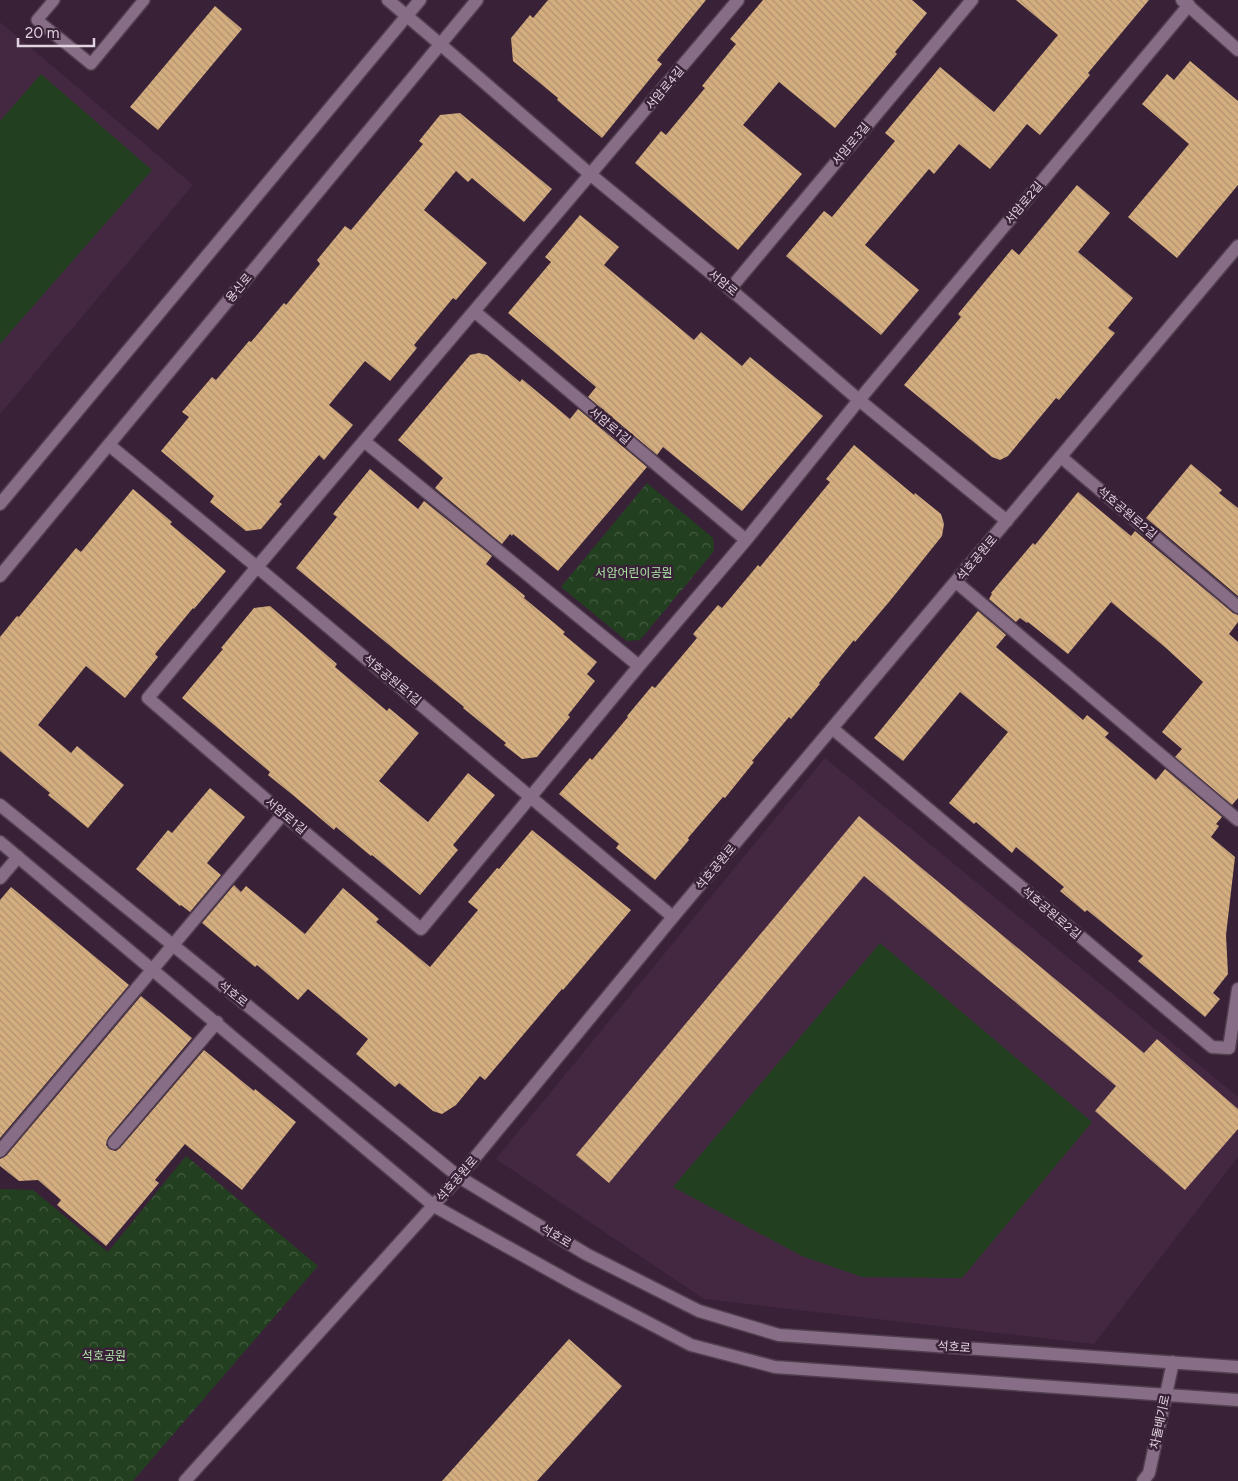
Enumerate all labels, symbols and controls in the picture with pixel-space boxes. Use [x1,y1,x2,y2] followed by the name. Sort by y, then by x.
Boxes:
[18,15,94,47] scale bar
[25,24,59,42] text: 20 m
[643,64,687,112] street label: 서암로4길
[829,120,873,168] street label: 서암로3길
[1002,179,1046,227] street label: 서암로2길
[706,267,740,299] street label: 서암로
[223,271,255,305] street label: 용신로
[587,405,633,447] street label: 서암로1길
[1095,484,1159,542] street label: 석호공원로2길
[954,532,1000,584] street label: 석호공원로
[595,566,673,580] park label: 서암어린이공원
[360,652,424,708] street label: 석호공원로1길
[263,795,309,837] street label: 서암로1길
[693,841,739,893] street label: 석호공원로
[1019,884,1083,942] street label: 석호공원로2길
[216,978,250,1010] street label: 석호로
[434,1154,480,1204] street label: 석호공원로
[538,1221,574,1251] street label: 석호로
[937,1339,971,1355] street label: 석호로
[82,1349,126,1363] park label: 석호공원
[1147,1394,1173,1450] street label: 차돌배기로

